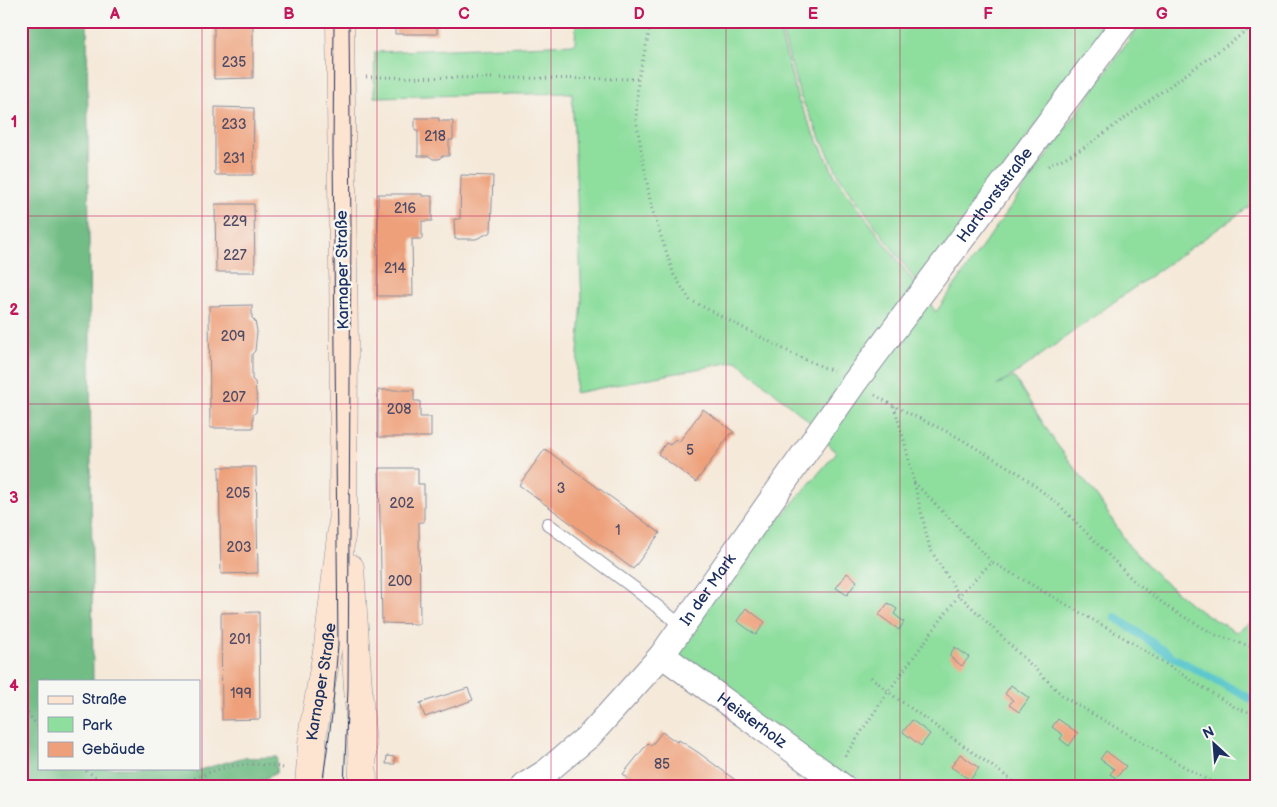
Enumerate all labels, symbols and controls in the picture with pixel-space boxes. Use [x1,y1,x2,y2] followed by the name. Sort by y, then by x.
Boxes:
[109,5,120,24] text: A
[283,5,295,24] text: B
[458,5,470,24] text: C
[633,5,645,24] text: D
[808,5,818,24] text: E
[983,5,993,24] text: F
[1156,5,1168,24] text: G
[222,54,246,71] house number: 235
[11,113,17,132] text: 1
[221,116,247,133] house number: 233
[424,128,446,145] house number: 218
[953,143,1037,246] street label: Harthorststraße
[223,150,245,167] house number: 231
[394,200,416,217] house number: 216
[332,210,354,330] street label: Karnaper Straße
[223,213,247,230] house number: 229
[223,247,247,264] house number: 227
[384,260,406,277] house number: 214
[9,301,19,320] text: 2
[221,328,245,345] house number: 209
[222,389,246,406] house number: 207
[387,401,411,418] house number: 208
[686,442,694,459] house number: 5
[557,480,565,497] house number: 3
[226,485,250,502] house number: 205
[9,489,19,508] text: 3
[390,495,415,512] house number: 202
[615,522,621,539] house number: 1
[226,539,252,556] house number: 203
[676,550,740,629] street label: In der Mark
[388,573,412,590] house number: 200
[303,621,340,741] street label: Karnaper Straße
[229,631,251,648] house number: 201
[9,677,19,696] text: 4
[38,680,200,770] legend
[230,685,252,702] house number: 199
[713,689,791,752] street label: Heisterholz
[82,690,127,709] text: Straße
[82,716,113,735] text: Park
[1190,720,1240,770] north arrow
[1200,723,1217,743] text: N
[82,740,145,759] text: Gebäude
[654,756,670,773] house number: 85

